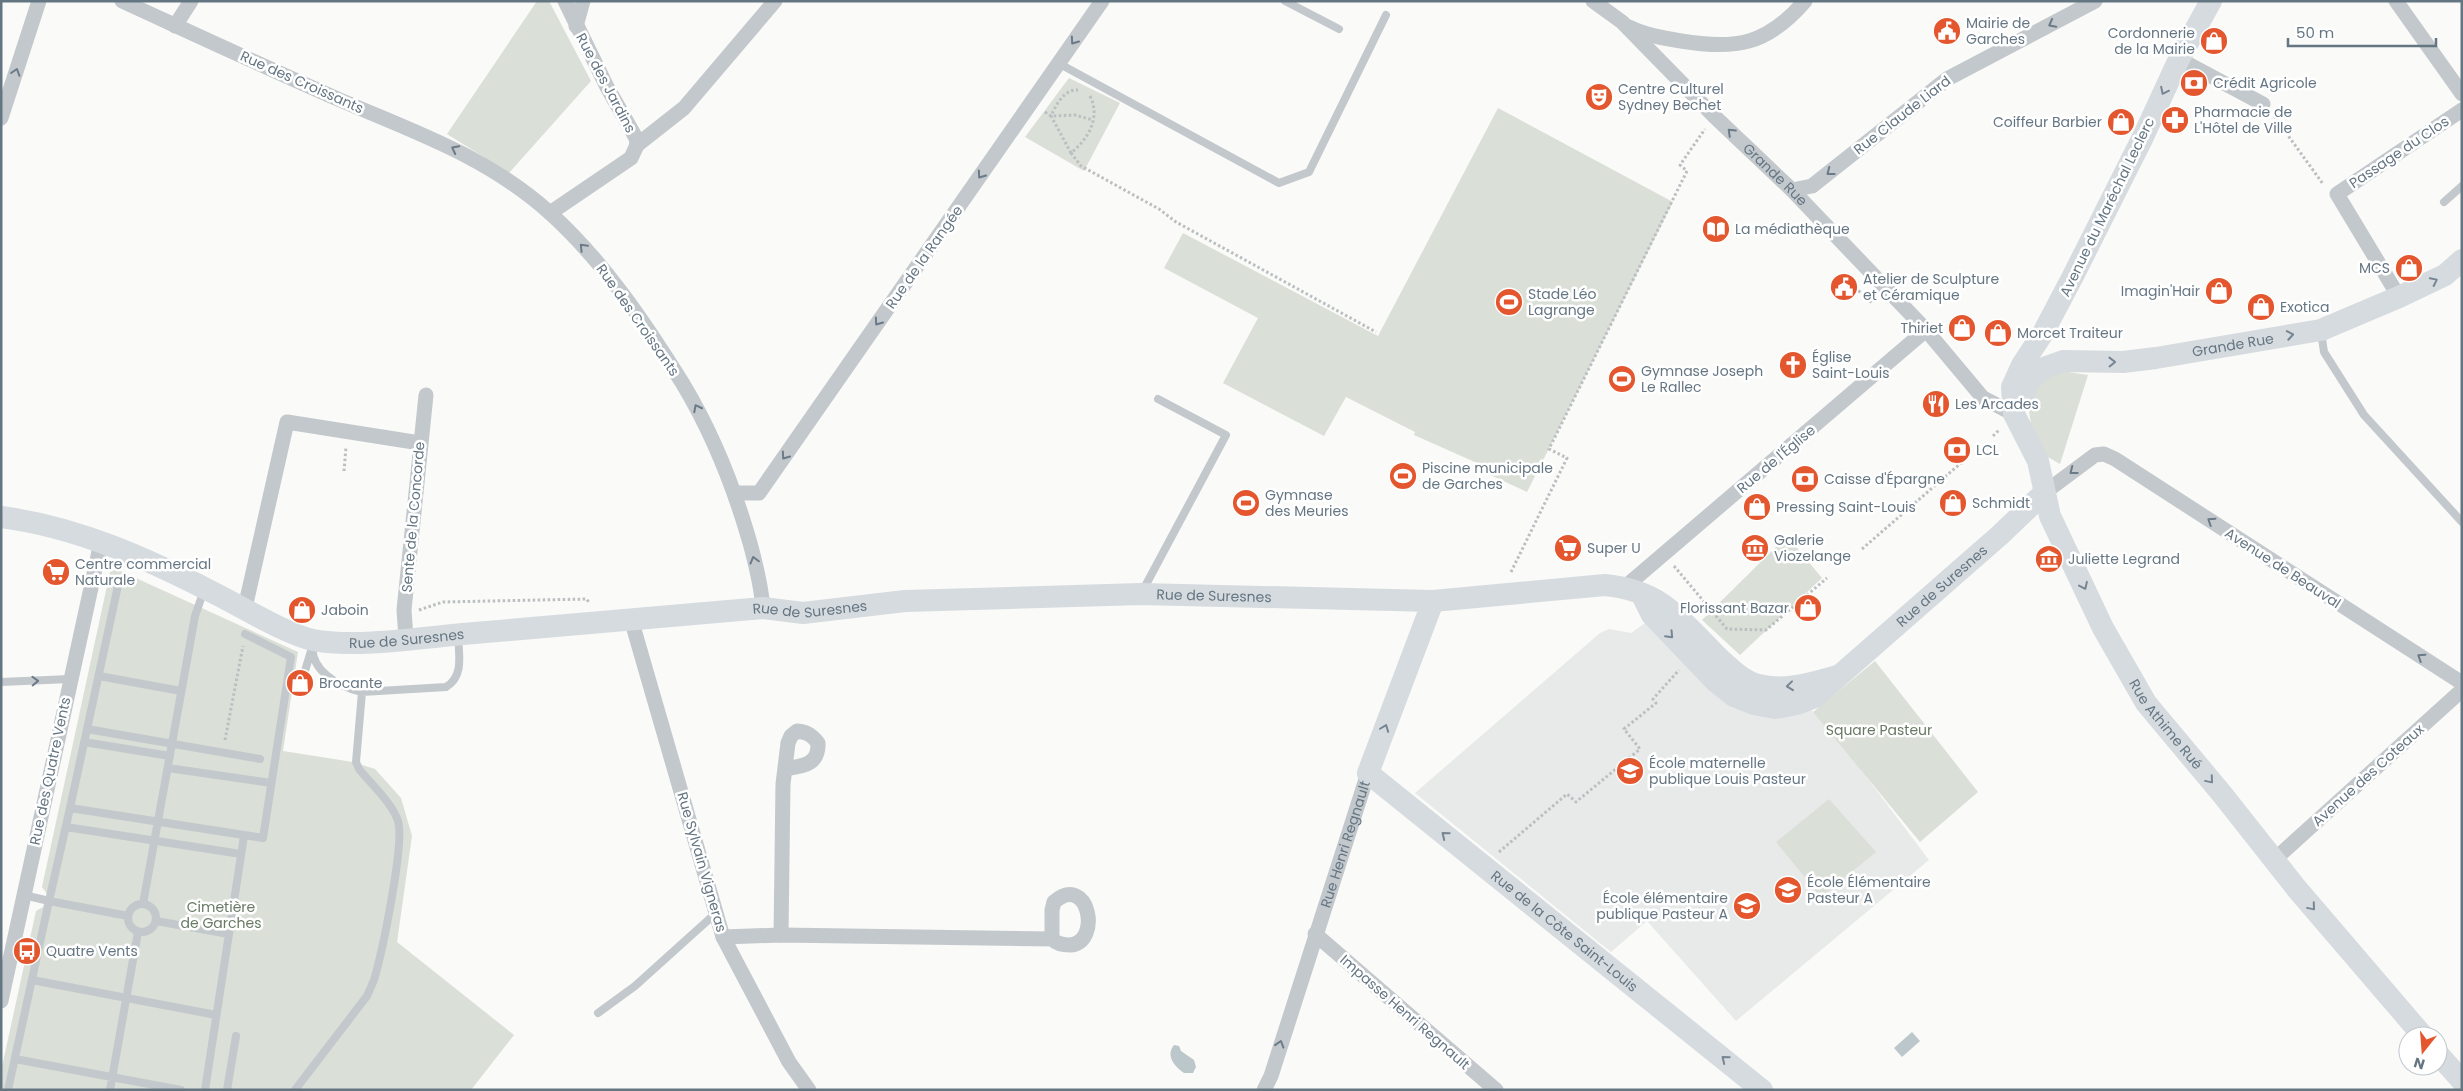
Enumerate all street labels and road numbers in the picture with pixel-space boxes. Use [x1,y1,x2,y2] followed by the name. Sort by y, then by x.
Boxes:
[571,30,641,136] street label: Rue des Jardins
[237,46,367,118] street label: Rue des Croissants
[1849,71,1955,159] street label: Rue Claude Liard
[2345,111,2453,193] street label: Passage du Clos
[2055,114,2159,300] street label: Avenue du Maréchal Leclerc
[1739,139,1812,210] street label: Grande Rue
[881,201,967,313] street label: Rue de la Rangée
[592,260,684,380] street label: Rue des Croissants
[2190,328,2276,362] street label: Grande Rue
[1732,420,1820,498] street label: Rue de l'Église
[396,440,430,593] street label: Sente de la Concorde
[2221,523,2345,613] street label: Avenue de Beauval
[1892,540,1992,631] street label: Rue de Suresnes
[1156,584,1272,607] street label: Rue de Suresnes
[752,596,868,623] street label: Rue de Suresnes
[349,624,465,653] street label: Rue de Suresnes
[2124,675,2208,774] street label: Rue Athime Rué
[25,695,75,847] street label: Rue des Quatre Vents
[2308,719,2428,831] street label: Avenue des Coteaux
[1315,778,1375,910] street label: Rue Henri Regnault
[672,790,732,934] street label: Rue Sylvain Vigneras
[1487,866,1642,996] street label: Rue de la Côte Saint-Louis
[1336,950,1474,1074] street label: Impasse Henri Regnault

